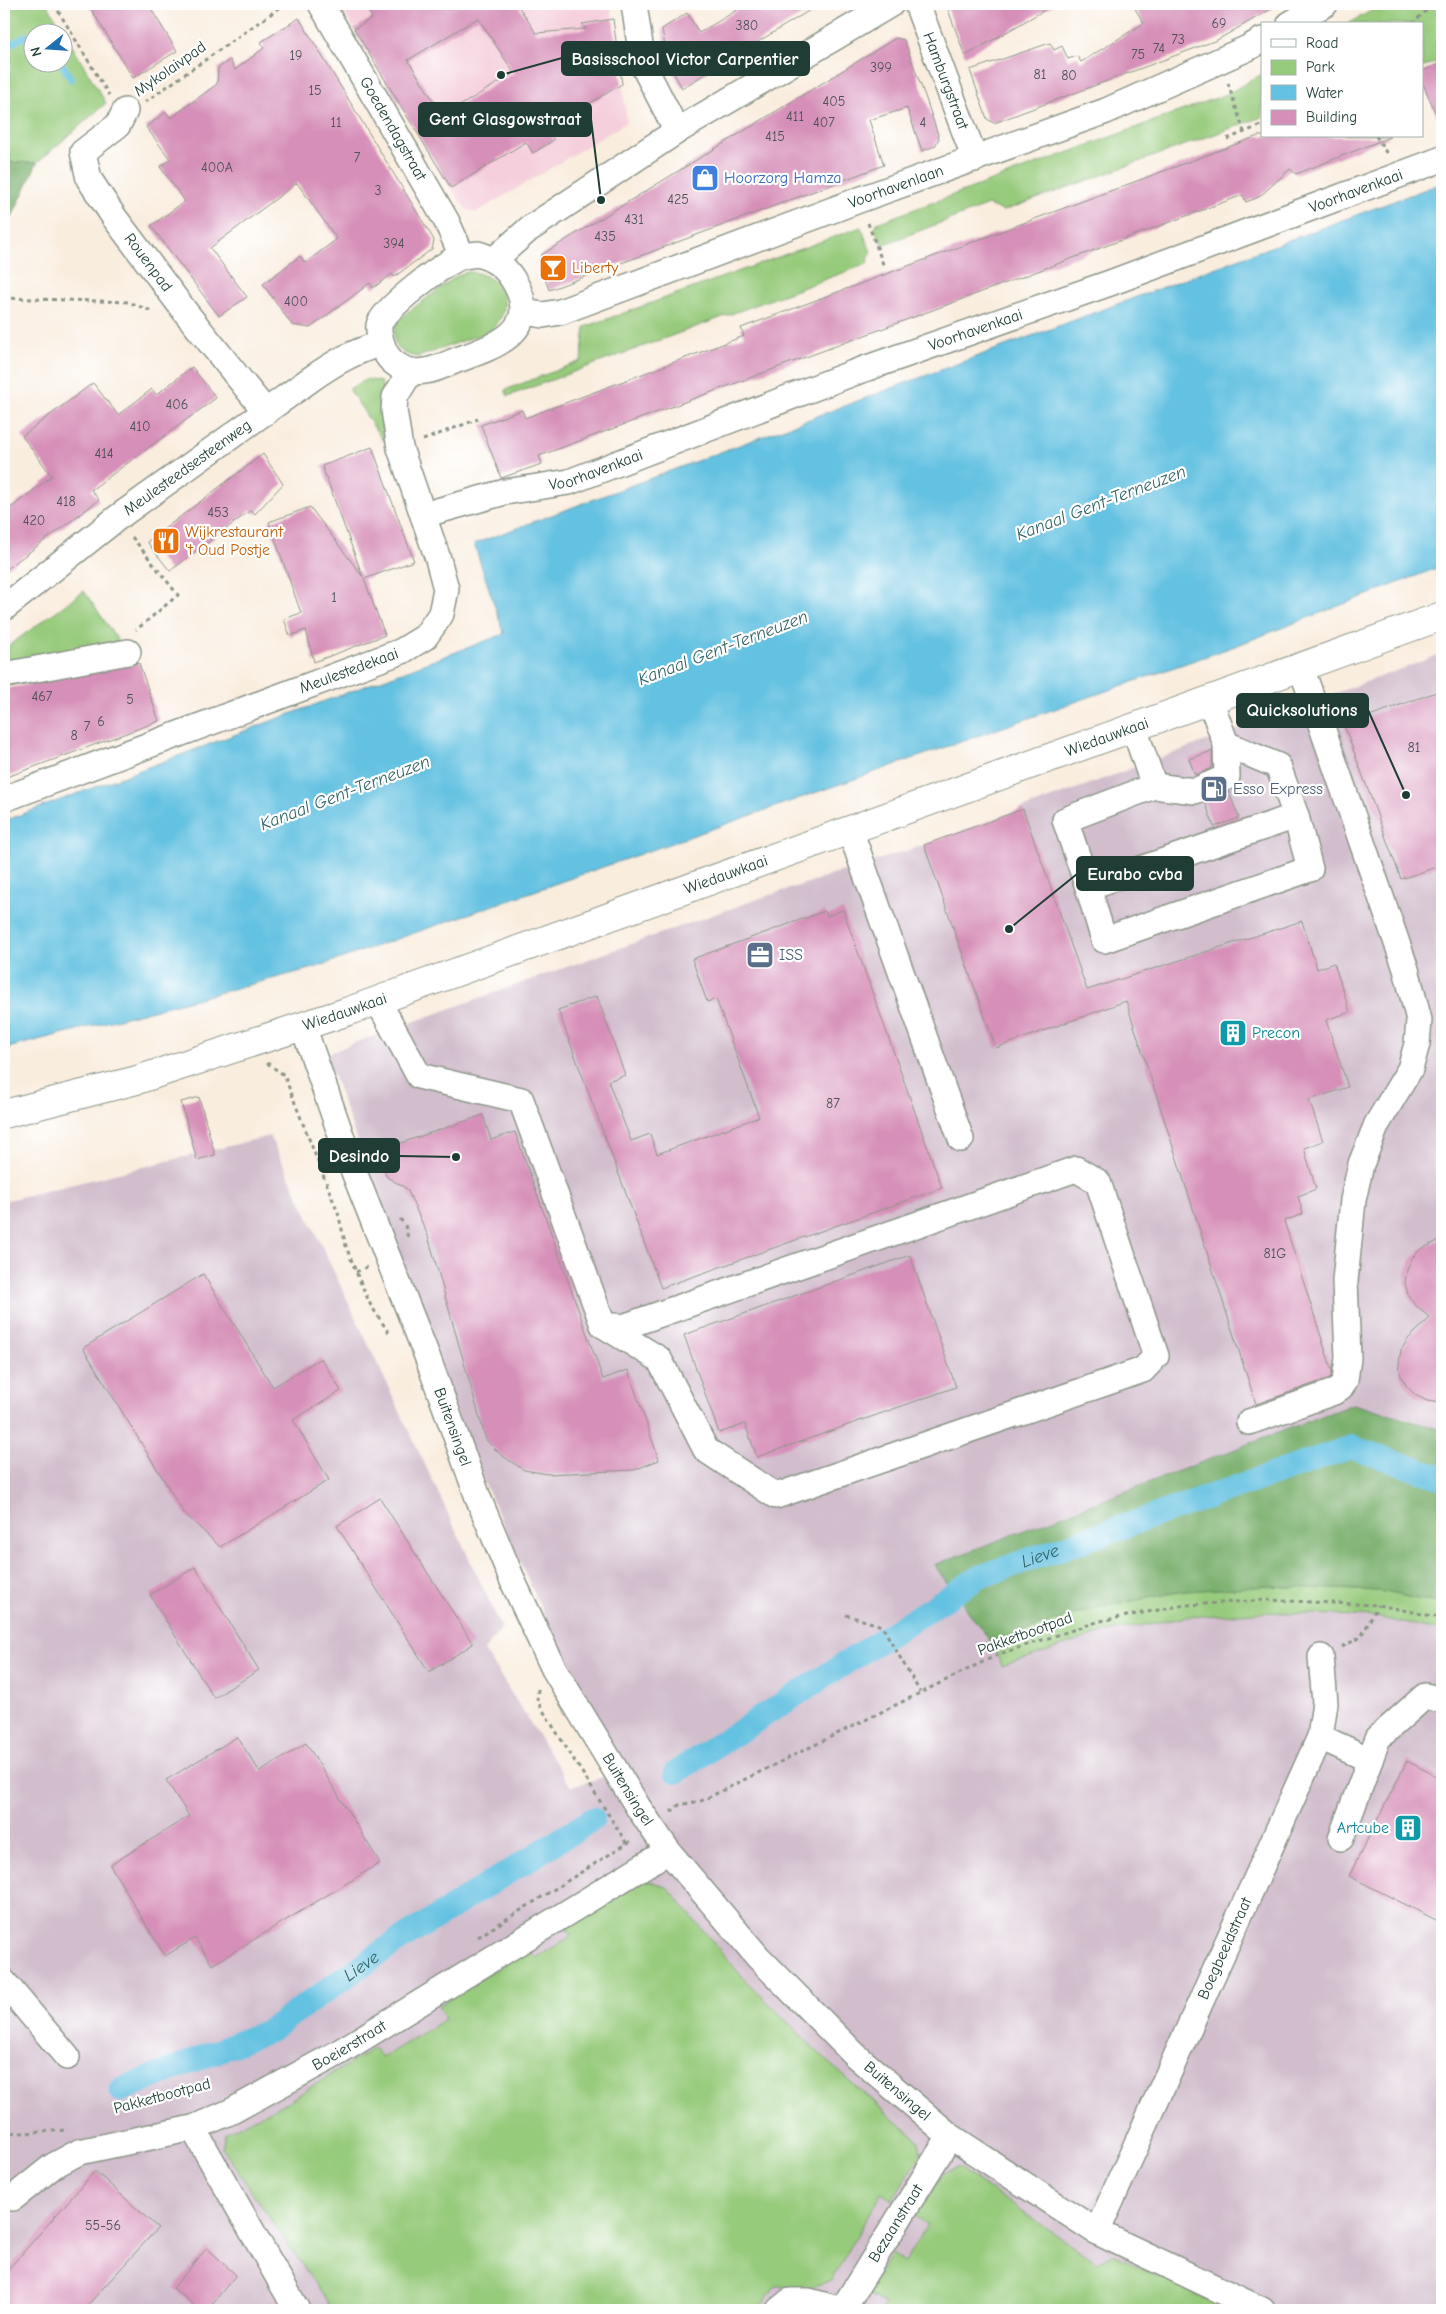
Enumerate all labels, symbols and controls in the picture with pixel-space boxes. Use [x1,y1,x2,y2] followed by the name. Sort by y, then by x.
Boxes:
[1211,15,1227,32] house number: 69
[736,17,758,34] house number: 380
[22,22,72,72] north arrow
[1261,22,1424,138] legend
[919,30,972,132] street label: Hamburgstraat
[1171,31,1185,48] house number: 73
[1306,34,1338,52] text: Road
[131,38,209,100] street label: Mykolaivpad
[1153,40,1165,57] house number: 74
[562,42,809,75] callout: Basisschool Victor Carpentier
[27,45,46,59] text: N
[1131,46,1145,63] house number: 75
[290,47,302,64] house number: 19
[571,49,799,70] text: Basisschool Victor Carpentier
[1306,58,1335,76] text: Park
[870,59,892,76] house number: 399
[1034,66,1046,83] house number: 81
[1061,67,1077,84] house number: 80
[356,74,430,184] street label: Goedendagstraat
[308,82,322,99] house number: 15
[1306,84,1343,102] text: Water
[823,93,845,110] house number: 405
[419,103,591,136] callout: Gent Glasgowstraat
[786,108,804,125] house number: 411
[1306,108,1357,126] text: Building
[429,109,582,130] text: Gent Glasgowstraat
[330,114,342,131] house number: 11
[813,114,835,131] house number: 407
[920,114,927,131] house number: 4
[765,128,785,145] house number: 415
[354,149,361,166] house number: 7
[201,159,233,176] house number: 400A
[846,161,946,212] street label: Voorhavenlaan
[690,163,720,193] shop icon: Hoorzorg Hamza
[1307,165,1405,217] street label: Voorhavenkaai
[724,169,841,187] place label: Hoorzorg Hamza
[374,182,382,199] house number: 3
[667,191,689,208] house number: 425
[624,211,644,228] house number: 431
[594,228,616,245] house number: 435
[121,230,176,295] street label: Rouenpad
[383,235,405,252] house number: 394
[538,253,568,283] bar icon: Liberty
[572,259,619,277] place label: Liberty
[284,293,308,310] house number: 400
[926,305,1025,355] street label: Voorhavenkaai
[166,396,188,413] house number: 406
[120,416,255,519] street label: Meulesteedsesteenweg
[130,418,150,435] house number: 410
[94,445,114,462] house number: 414
[548,446,645,494] street label: Voorhavenkaai
[1013,461,1189,545] water label: Kanaal Gent-Terneuzen
[56,493,76,510] house number: 418
[207,504,229,521] house number: 453
[23,512,45,529] house number: 420
[185,523,283,559] place label: Wijkrestaurant 't Oud Postje
[151,526,181,556] restaurant icon: Wijkrestaurant 't Oud Postje
[331,589,337,606] house number: 1
[635,606,811,690] water label: Kanaal Gent-Terneuzen
[297,644,401,697] street label: Meulestedekaai
[32,688,53,705] house number: 467
[126,691,134,708] house number: 5
[1237,694,1368,727] callout: Quicksolutions
[1247,700,1358,721] text: Quicksolutions
[97,713,105,730] house number: 6
[1063,714,1151,760] street label: Wiedauwkaai
[84,718,91,735] house number: 7
[70,727,78,744] house number: 8
[1408,739,1420,756] house number: 81
[257,751,433,835] water label: Kanaal Gent-Terneuzen
[1199,774,1229,804] fuel station icon: Esso Express
[1233,780,1323,798] place label: Esso Express
[682,851,770,898] street label: Wiedauwkaai
[1077,857,1193,890] callout: Eurabo cvba
[1087,864,1183,885] text: Eurabo cvba
[745,940,775,970] office icon: ISS
[779,946,803,964] place label: ISS
[301,989,389,1034] street label: Wiedauwkaai
[1218,1018,1248,1048] building icon: Precon
[1252,1024,1300,1042] place label: Precon
[826,1095,840,1112] house number: 87
[319,1139,399,1172] callout: Desindo
[329,1146,389,1167] text: Desindo
[1264,1245,1286,1262] house number: 81G
[430,1385,475,1469] street label: Buitensingel
[1018,1539,1062,1572] water label: Lieve
[975,1609,1075,1659] street label: Pakketbootpad
[599,1750,657,1829] street label: Buitensingel
[1393,1813,1423,1843] building icon: Artcube
[1337,1819,1389,1837] place label: Artcube
[1194,1894,1256,2002] street label: Boegbeeldstraat
[339,1946,383,1986] water label: Lieve
[309,2016,390,2074] street label: Boeierstraat
[860,2058,934,2125] street label: Buitensingel
[112,2074,212,2118] street label: Pakketbootpad
[865,2181,927,2266] street label: Bezaanstraat
[85,2217,121,2234] house number: 55-56

